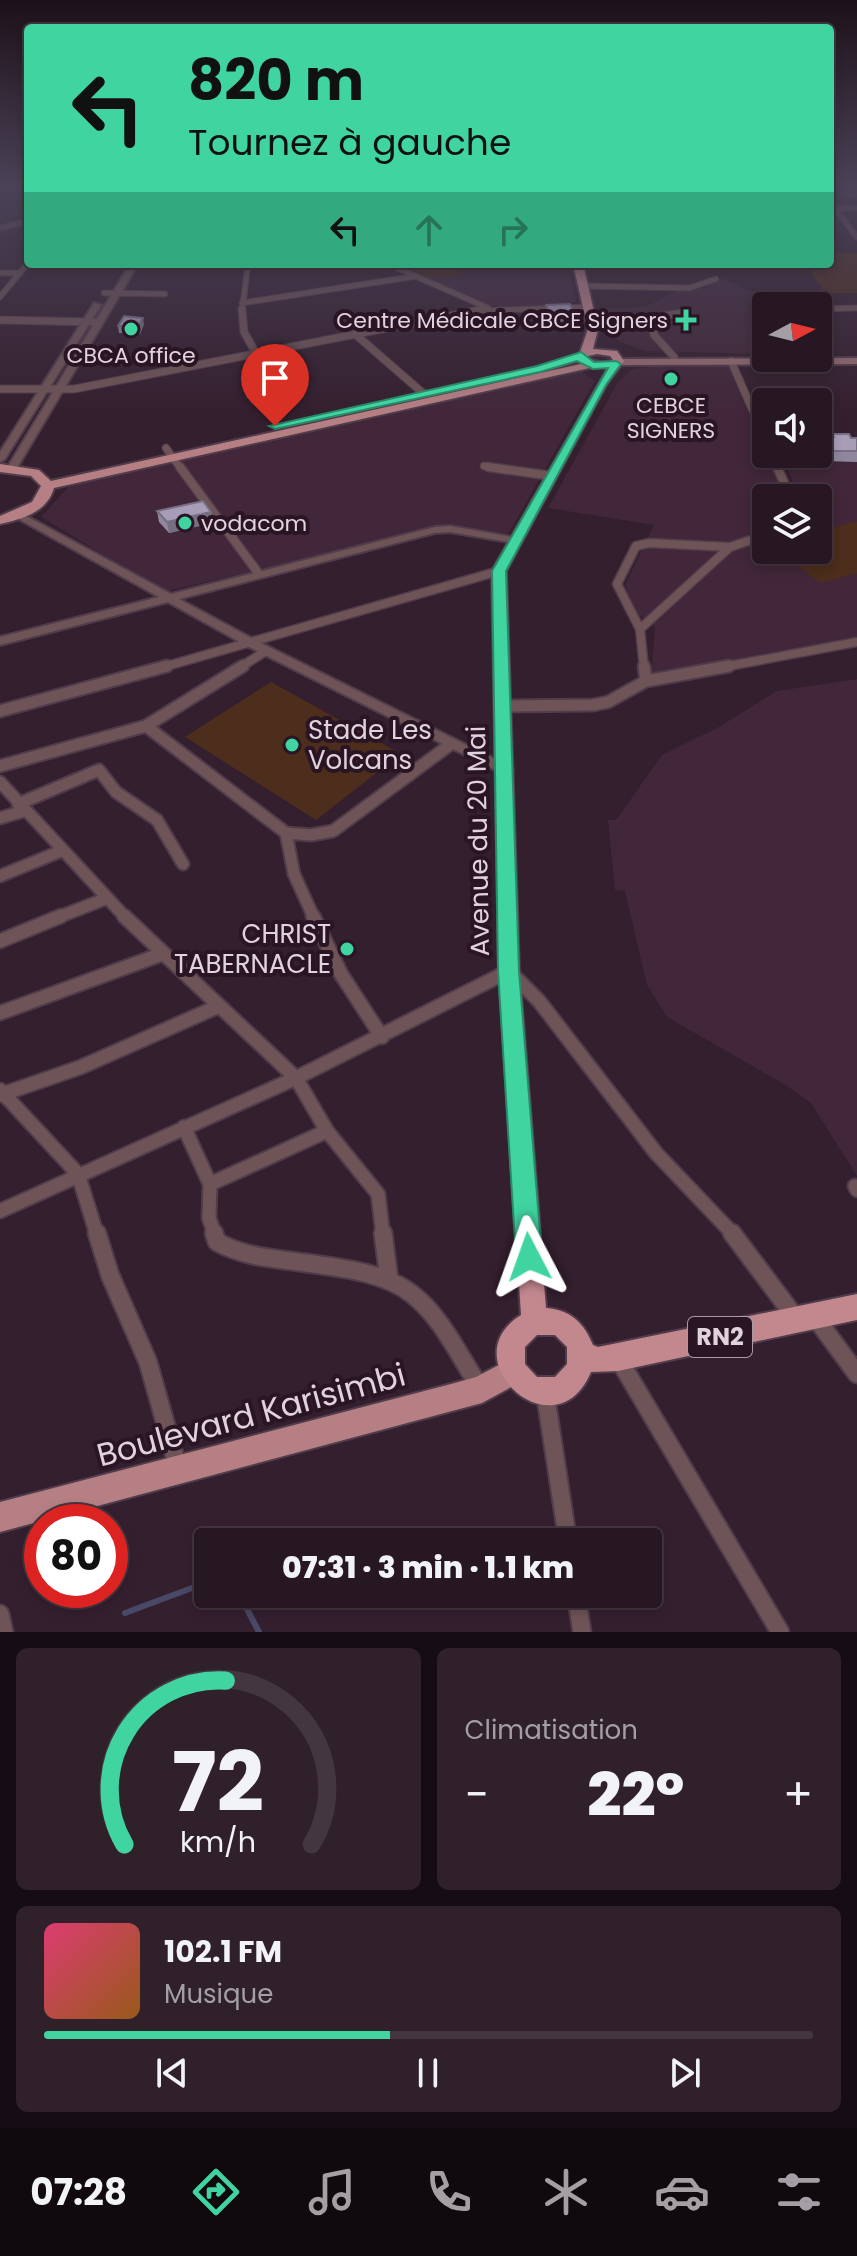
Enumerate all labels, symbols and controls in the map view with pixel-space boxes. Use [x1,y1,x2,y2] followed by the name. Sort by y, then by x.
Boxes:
[188,41,364,120] text: 820 m
[56,56,160,160] icon: left
[188,117,511,168] text: Tournez à gauche
[323,208,367,252] icon: left
[407,208,451,252] icon: ahead
[491,208,535,252] icon: right
[752,292,832,372] north arrow
[752,292,832,564] map controls
[336,305,668,336] place label: Centre Médicale CBCE Signers
[675,309,697,331] marker: Centre Médicale CBCE Signers
[122,320,140,338] marker: CBCA office
[66,340,196,371] place label: CBCA office
[241,344,309,426] pin
[253,356,297,400] icon: arrive
[662,370,680,388] marker: CEBCE SIGNERS
[752,388,832,468] button: sound
[627,390,715,446] place label: CEBCE SIGNERS
[752,484,832,564] button: layers
[201,508,307,539] place label: vodacom
[176,514,194,532] marker: vodacom
[308,712,432,778] place label: Stade Les Volcans
[458,726,498,956] street label: Avenue du 20 Mai
[283,736,301,754] marker: Stade Les Volcans
[174,916,331,982] place label: CHRIST TABERNACLE
[338,940,356,958] marker: CHRIST TABERNACLE
[487,1215,571,1299] position arrow
[688,1317,752,1357] road number: RN2
[92,1352,410,1477] street label: Boulevard Karisimbi
[24,1504,128,1608] speed limit sign: 80
[282,1546,574,1589] text: 07:31 · 3 min · 1.1 km
[465,1712,638,1748] text: Climatisation
[172,1724,264,1840] text: 72
[587,1753,684,1837] text: 22°
[465,1764,489,1825] text: −
[783,1764,813,1825] text: +
[180,1822,256,1862] text: km/h
[164,1930,282,1973] text: 102.1 FM
[164,1976,273,2012] text: Musique
[150,2051,194,2095] icon: previous
[406,2051,450,2095] icon: pause
[663,2051,707,2095] icon: next
[188,2164,244,2220] icon: directions
[304,2164,360,2220] icon: music
[421,2164,477,2220] icon: phone
[538,2164,594,2220] icon: climate
[654,2164,710,2220] icon: car
[771,2164,827,2220] icon: filters
[30,2167,127,2218] text: 07:28

